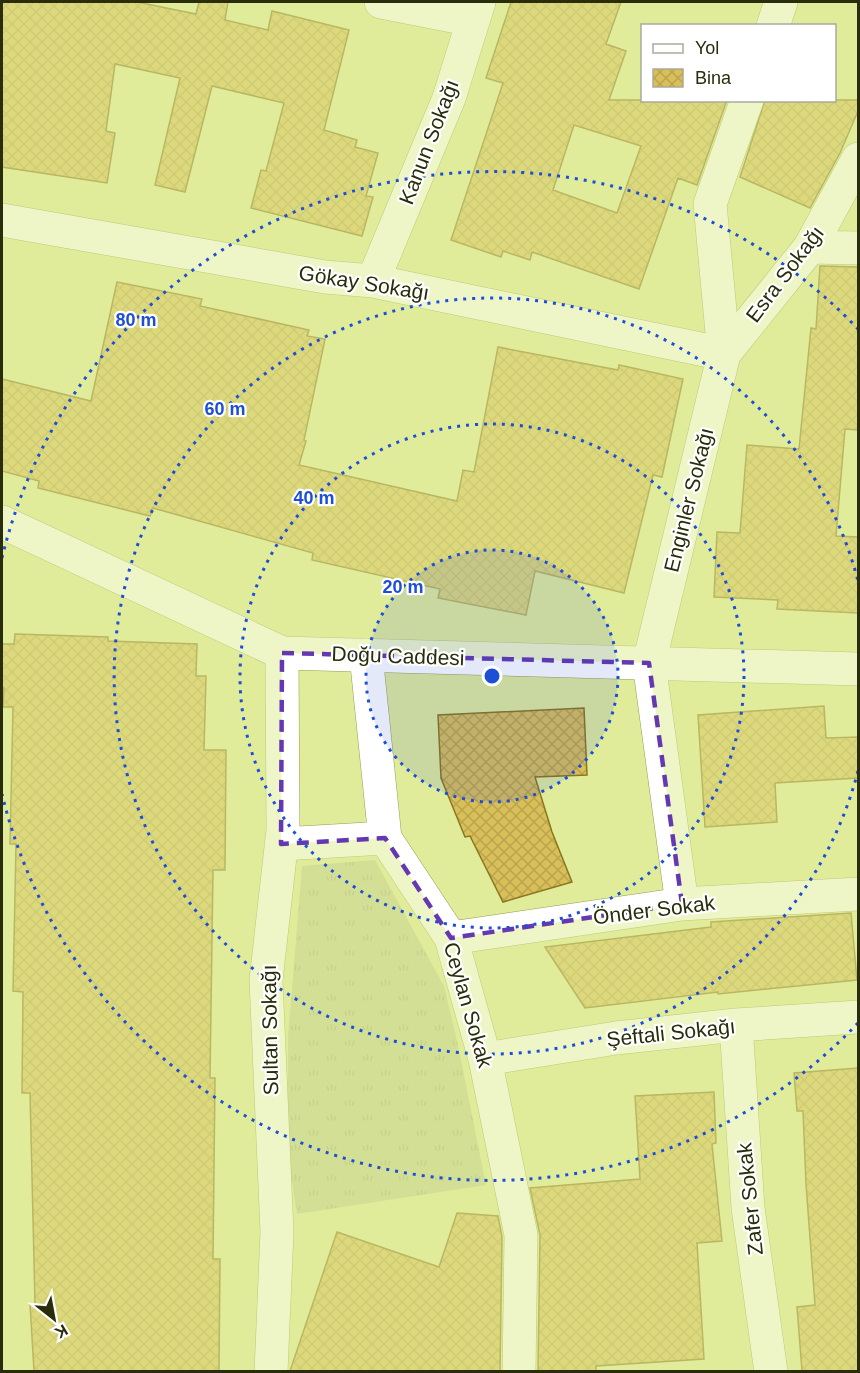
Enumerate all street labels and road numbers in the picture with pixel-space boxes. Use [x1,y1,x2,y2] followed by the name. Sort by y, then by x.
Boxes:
[394,76,463,208] street label: Kanun Sokağı
[741,221,828,326] street label: Esra Sokağı
[297,261,431,304] street label: Gökay Sokağı
[659,425,718,575] street label: Enginler Sokağı
[331,642,465,669] street label: Doğu Caddesi
[592,891,717,928] street label: Önder Sokak
[440,939,498,1071] street label: Ceylan Sokak
[257,964,282,1096] street label: Sultan Sokağı
[605,1014,737,1051] street label: Şeftali Sokağı
[732,1141,767,1257] street label: Zafer Sokak

